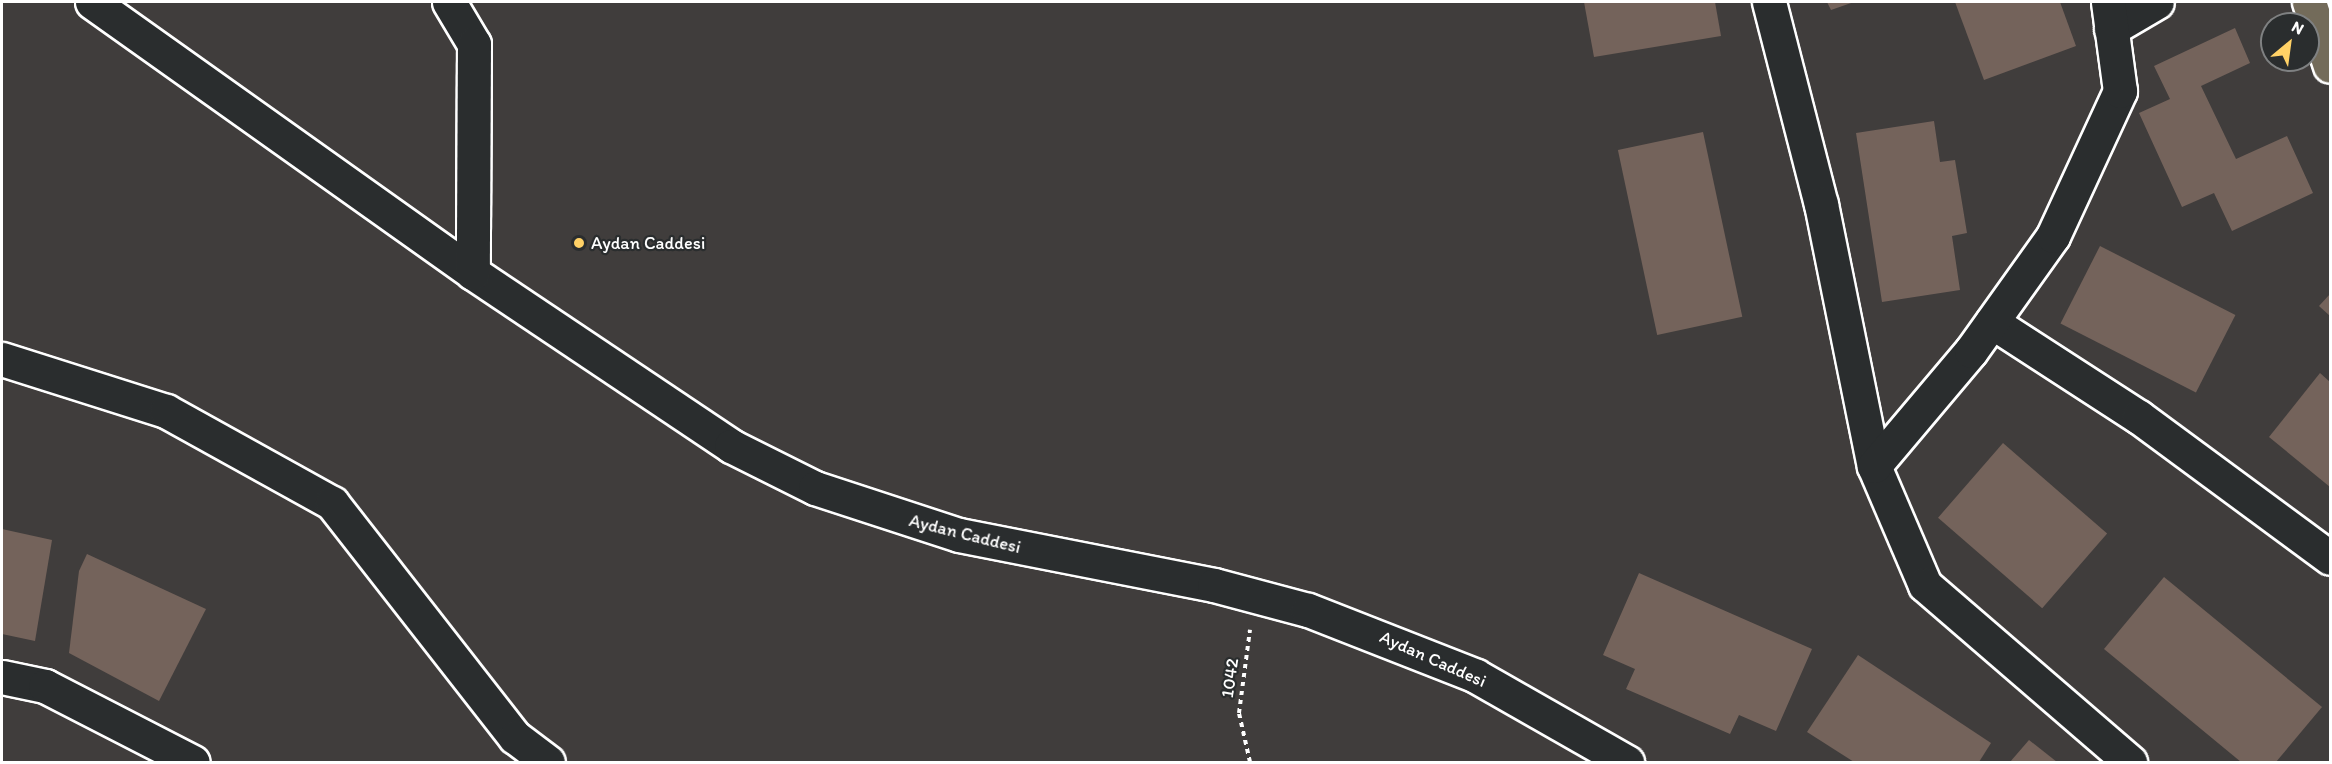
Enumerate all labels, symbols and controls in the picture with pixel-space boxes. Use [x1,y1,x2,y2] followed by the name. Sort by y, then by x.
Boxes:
[2260,12,2320,72] north arrow
[2289,17,2307,38] text: N
[591,232,706,254] place label: Aydan Caddesi
[572,236,586,250] marker: Aydan Caddesi
[907,510,1023,558] street label: Aydan Caddesi
[1376,626,1490,692] street label: Aydan Caddesi
[1217,657,1243,699] street label: 1042

